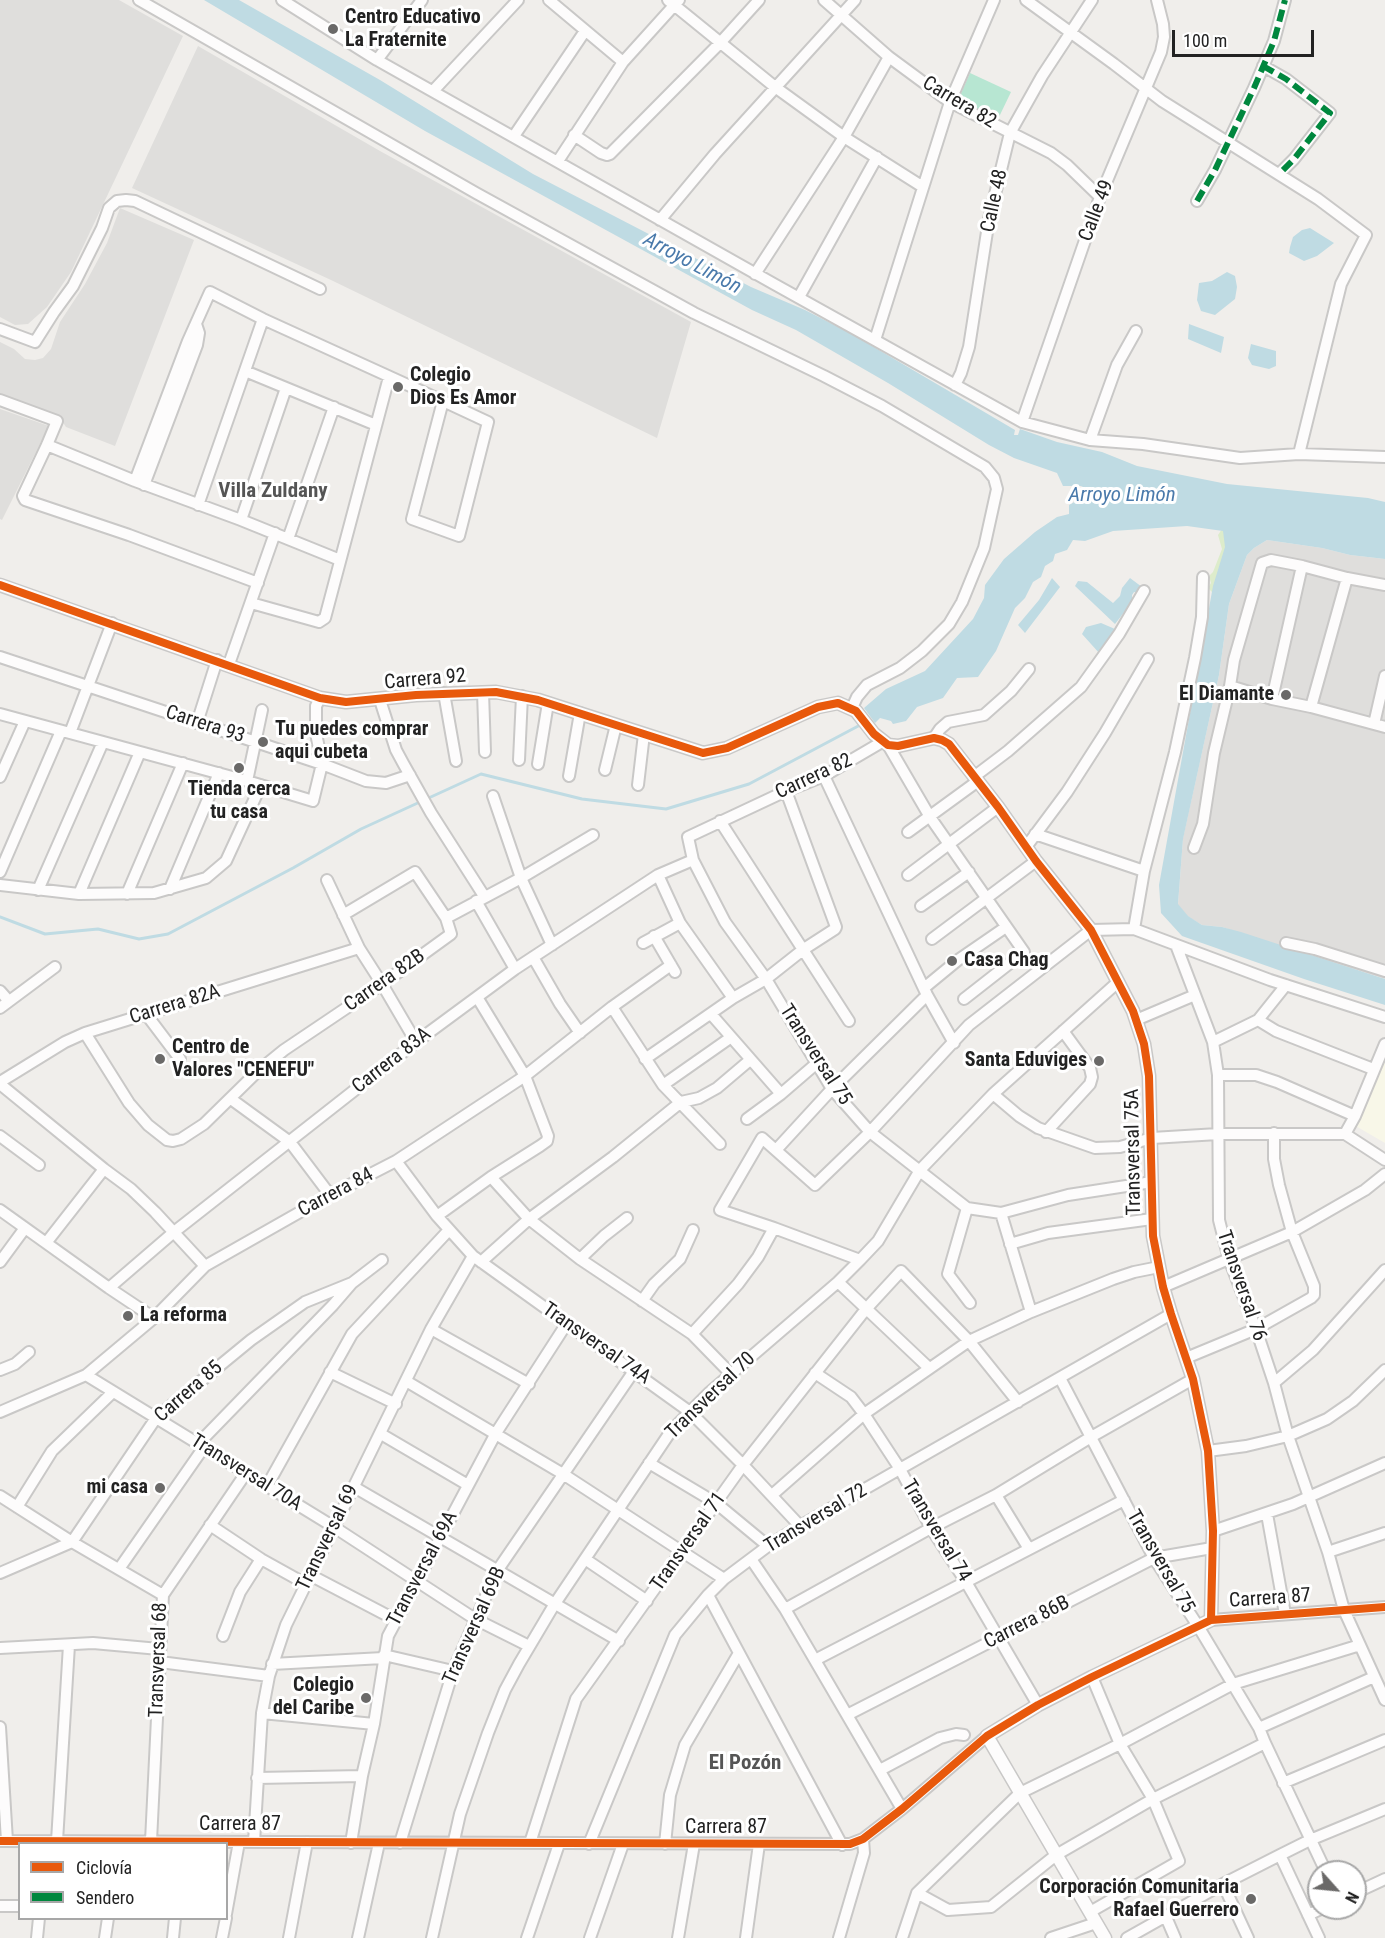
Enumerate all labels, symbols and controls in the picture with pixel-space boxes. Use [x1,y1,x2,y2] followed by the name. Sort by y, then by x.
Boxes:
[345,6,481,53] place label: Centro Educativo La Fraternite
[1175,18,1318,56] scale bar
[326,22,340,36] marker: Centro Educativo La Fraternite
[1183,30,1227,51] text: 100 m
[918,72,1000,134] street label: Carrera 82
[977,167,1013,235] street label: Calle 48
[1074,177,1120,245] street label: Calle 49
[639,228,745,300] water label: Arroyo Limón
[410,364,516,411] place label: Colegio Dios Es Amor
[391,380,405,394] marker: Colegio Dios Es Amor
[218,479,328,505] district label: Villa Zuldany
[1068,483,1176,509] water label: Arroyo Limón
[383,664,467,696] street label: Carrera 92
[1179,683,1274,707] place label: El Diamante
[1279,688,1293,702] marker: El Diamante
[162,701,248,749] street label: Carrera 93
[275,718,428,765] place label: Tu puedes comprar aqui cubeta
[256,735,270,749] marker: Tu puedes comprar aqui cubeta
[772,749,856,805] street label: Carrera 82
[232,761,246,775] marker: Tienda cerca tu casa
[187,778,291,825] place label: Tienda cerca tu casa
[340,945,430,1017] street label: Carrera 82B
[964,949,1049,973] place label: Casa Chag
[945,954,959,968] marker: Casa Chag
[127,980,223,1030] street label: Carrera 82A
[774,1000,856,1110] street label: Transversal 75
[348,1023,436,1099] street label: Carrera 83A
[172,1036,314,1083] place label: Centro de Valores "CENEFU"
[965,1049,1087,1073] place label: Santa Eduviges
[153,1052,167,1066] marker: Centro de Valores "CENEFU"
[1092,1054,1106,1068] marker: Santa Eduviges
[1121,1088,1147,1216] street label: Transversal 75A
[294,1163,378,1223] street label: Carrera 84
[1211,1228,1271,1344] street label: Transversal 76
[537,1298,655,1390] street label: Transversal 74A
[140,1304,227,1328] place label: La reforma
[121,1309,135,1323] marker: La reforma
[661,1347,761,1445] street label: Transversal 70
[150,1356,228,1428] street label: Carrera 85
[186,1429,306,1517] street label: Transversal 70A
[896,1475,976,1587] street label: Transversal 74
[86,1476,148,1500] place label: mi casa
[760,1479,872,1559] street label: Transversal 72
[153,1481,167,1495] marker: mi casa
[292,1481,364,1595] street label: Transversal 69
[646,1488,732,1596] street label: Transversal 71
[1121,1506,1199,1618] street label: Transversal 75
[383,1507,463,1631] street label: Transversal 69A
[438,1563,512,1689] street label: Transversal 69B
[1228,1584,1312,1614] street label: Carrera 87
[980,1591,1074,1655] street label: Carrera 86B
[145,1602,173,1718] street label: Transversal 68
[273,1674,354,1721] place label: Colegio del Caribe
[359,1691,373,1705] marker: Colegio del Caribe
[709,1751,781,1777] district label: El Pozón
[199,1813,281,1837] street label: Carrera 87
[685,1816,767,1840] street label: Carrera 87
[18,1842,228,1920] legend
[76,1857,132,1878] text: Ciclovía
[1307,1860,1367,1920] north arrow
[1039,1876,1239,1923] place label: Corporación Comunitaria Rafael Guerrero
[76,1887,134,1908] text: Sendero
[1341,1889,1362,1906] text: N
[1244,1892,1258,1906] marker: Corporación Comunitaria Rafael Guerrero

